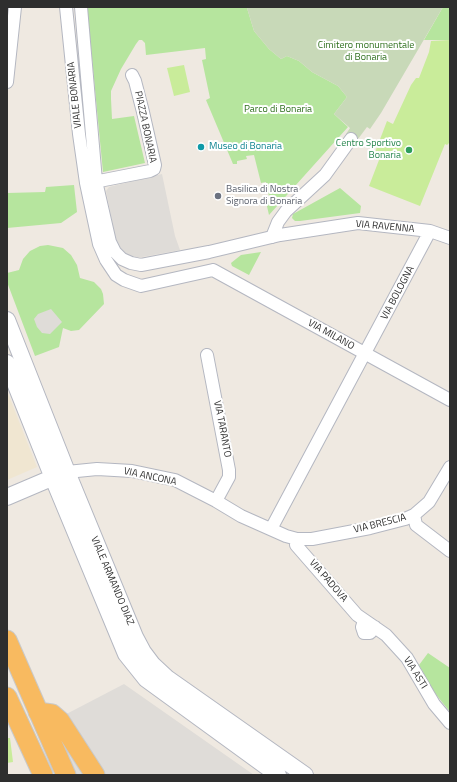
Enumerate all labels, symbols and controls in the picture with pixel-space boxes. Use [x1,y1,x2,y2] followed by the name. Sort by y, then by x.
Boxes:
[318,40,414,64] park label: Cimitero monumentale di Bonaria
[66,61,84,129] street label: VIALE BONARIA
[132,90,158,164] street label: PIAZZA BONARIA
[244,104,312,116] park label: Parco di Bonaria
[336,138,401,162] place label: Centro Sportivo Bonaria
[209,141,282,153] place label: Museo di Bonaria
[196,142,206,152] marker: Museo di Bonaria
[404,145,414,155] marker: Centro Sportivo Bonaria
[226,184,302,208] place label: Basilica di Nostra Signora di Bonaria
[213,191,223,201] marker: Basilica di Nostra Signora di Bonaria
[355,218,415,236] street label: VIA RAVENNA
[379,264,417,322] street label: VIA BOLOGNA
[306,317,356,353] street label: VIA MILANO
[211,400,233,458] street label: VIA TARANTO
[122,466,178,488] street label: VIA ANCONA
[353,512,407,536] street label: VIA BRESCIA
[88,535,136,627] street label: VIALE ARMANDO DIAZ
[306,557,350,605] street label: VIA PADOVA
[401,655,429,691] street label: VIA ASTI

